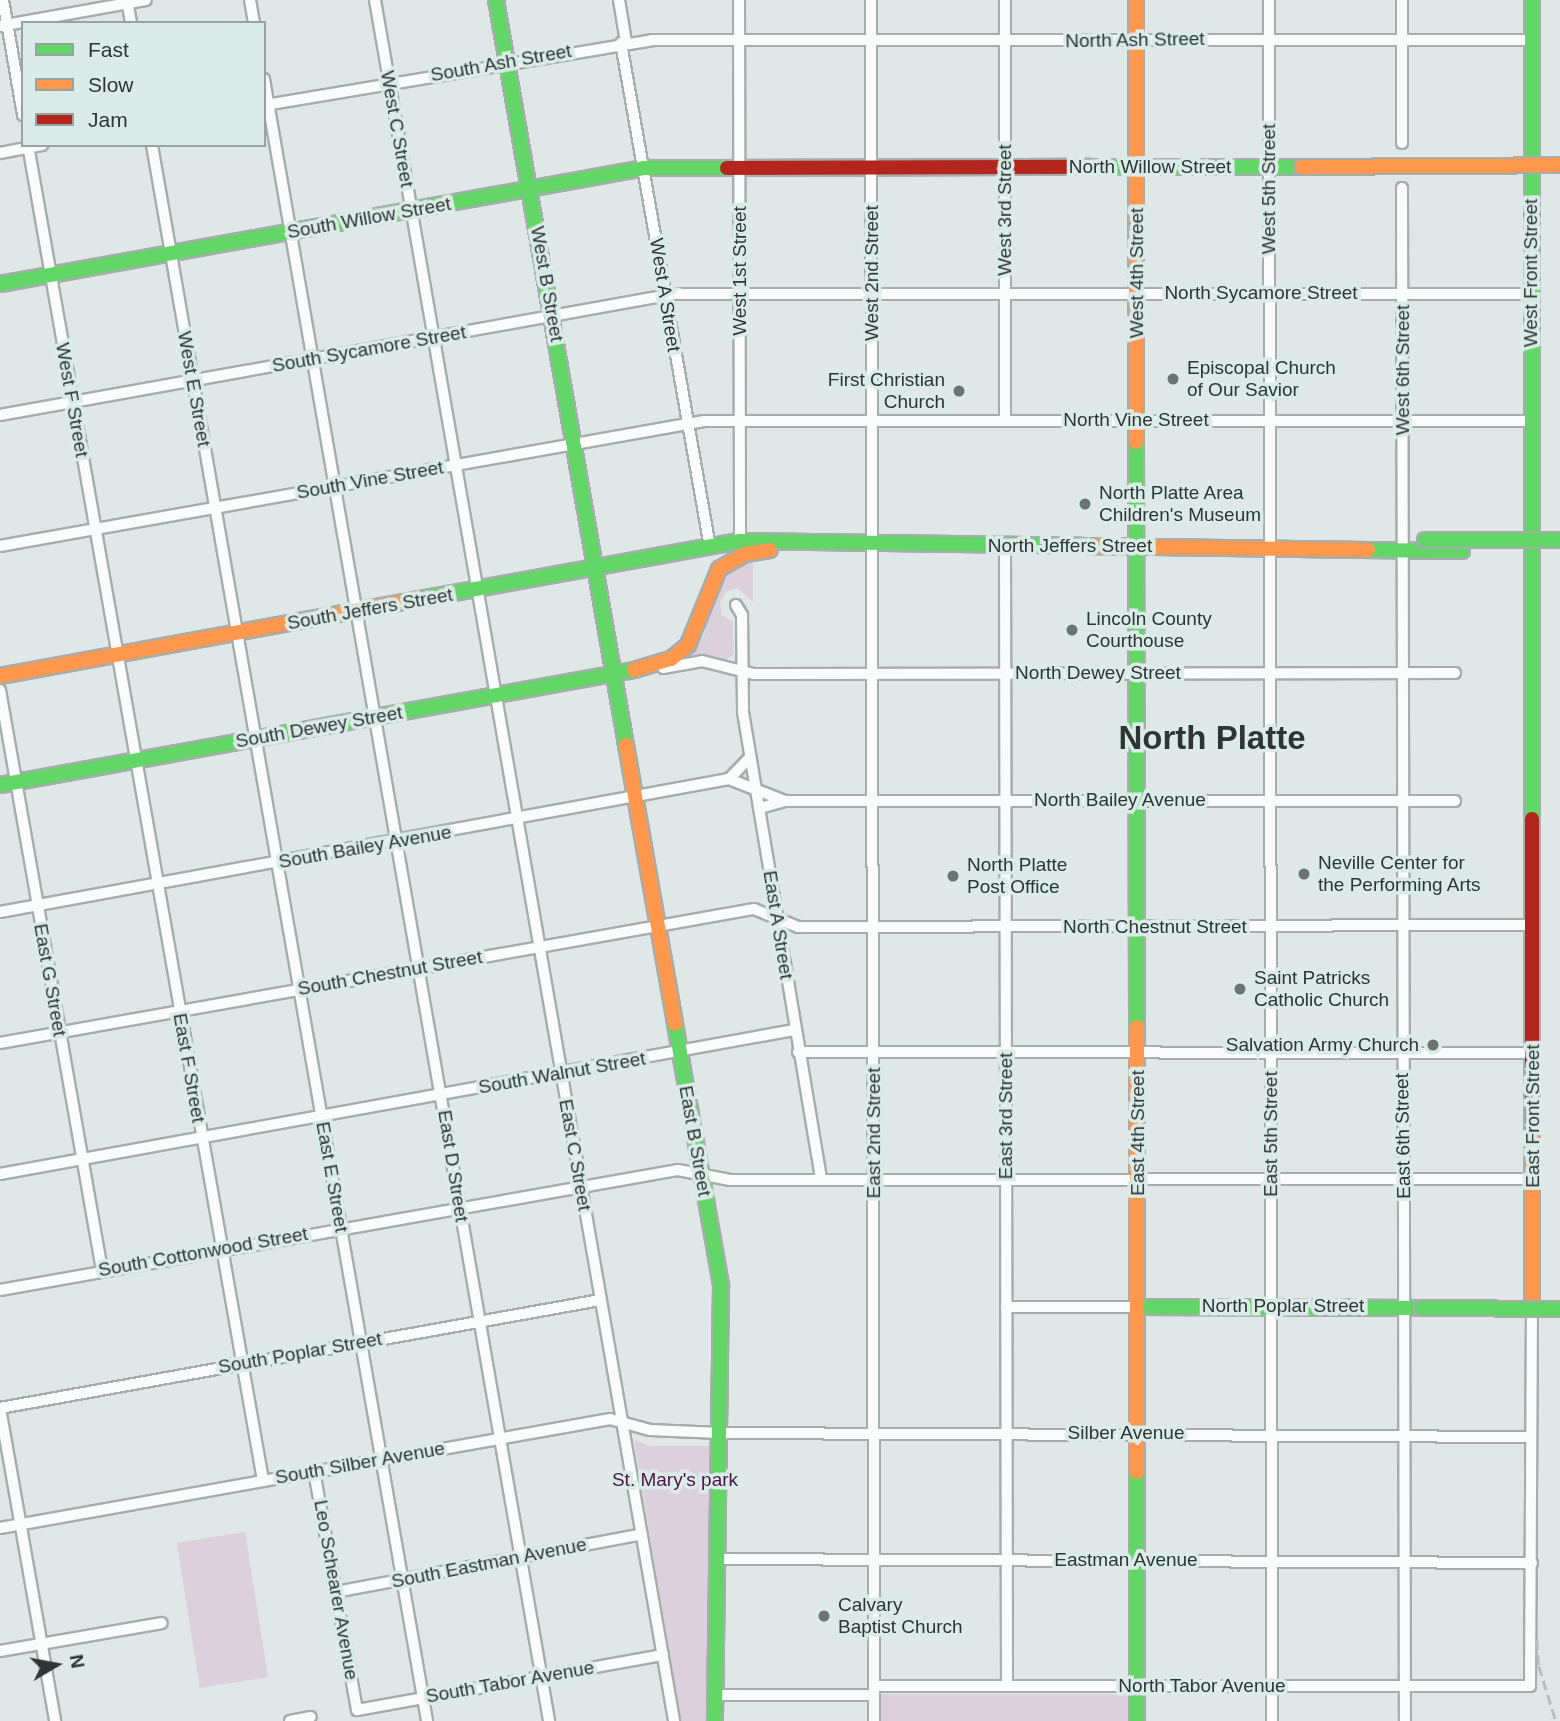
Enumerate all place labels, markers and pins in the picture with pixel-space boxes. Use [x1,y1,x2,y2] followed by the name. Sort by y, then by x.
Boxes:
[1187,357,1336,401] place label: Episcopal Church of Our Savior
[828,369,945,413] place label: First Christian Church
[1165,371,1181,387] marker: Episcopal Church of Our Savior
[951,383,967,399] marker: First Christian Church
[1099,482,1261,526] place label: North Platte Area Children's Museum
[1077,496,1093,512] marker: North Platte Area Children's Museum
[1086,608,1212,652] place label: Lincoln County Courthouse
[1064,622,1080,638] marker: Lincoln County Courthouse
[1318,852,1482,896] place label: Neville Center for the Performing Arts
[967,854,1067,898] place label: North Platte Post Office
[1296,866,1312,882] marker: Neville Center for the Performing Arts
[945,868,961,884] marker: North Platte Post Office
[1254,967,1389,1011] place label: Saint Patricks Catholic Church
[1232,981,1248,997] marker: Saint Patricks Catholic Church
[1225,1034,1419,1056] place label: Salvation Army Church
[1425,1037,1441,1053] marker: Salvation Army Church
[838,1594,963,1638] place label: Calvary Baptist Church
[816,1608,832,1624] marker: Calvary Baptist Church

